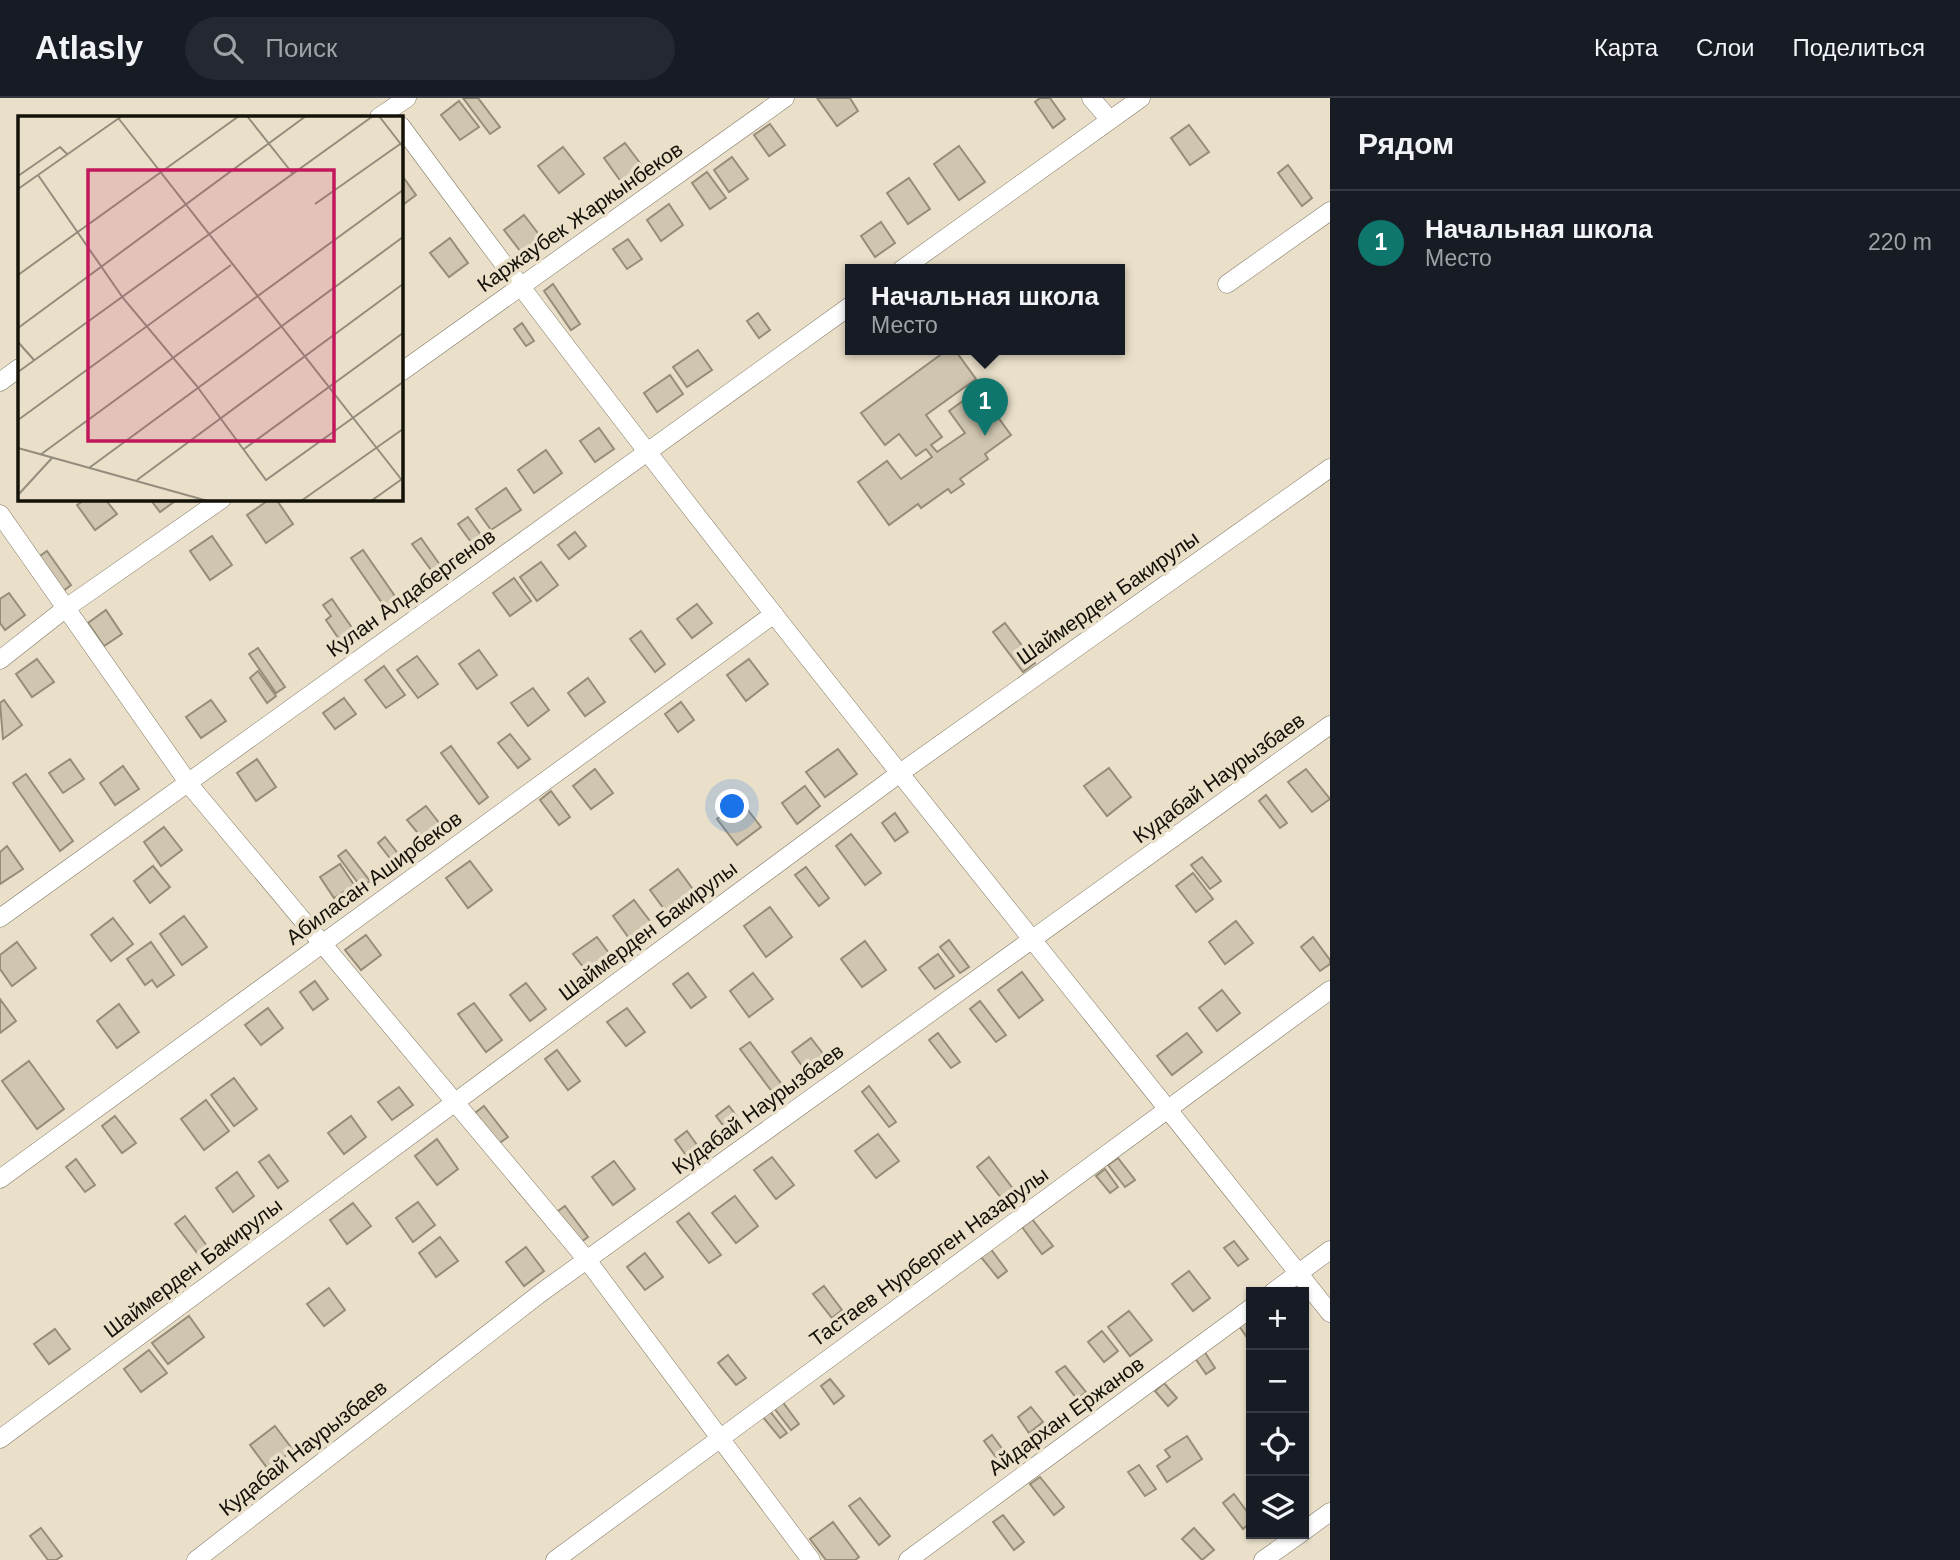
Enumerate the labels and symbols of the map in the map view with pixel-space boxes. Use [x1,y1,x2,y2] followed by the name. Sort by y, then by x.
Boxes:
[18,116,402,500] inset map
[473,137,687,296] street label: Каржаубек Жаркынбеков
[962,378,1008,436] pin: 1
[322,524,499,661] street label: Кулан Алдабергенов
[1012,526,1203,669] street label: Шаймерден Бакирулы
[1129,708,1309,847] street label: Кудабай Наурызбаев
[715,789,749,823] your location
[281,806,466,949] street label: Абиласан Аширбеков
[554,856,741,1005] street label: Шаймерден Бакирулы
[668,1039,848,1178] street label: Кудабай Наурызбаев
[805,1162,1052,1351] street label: Тастаев Нурберген Назарулы
[99,1193,286,1342] street label: Шаймерден Бакирулы
[984,1352,1148,1480] street label: Айдархан Ержанов
[215,1375,391,1520] street label: Кудабай Наурызбаев

